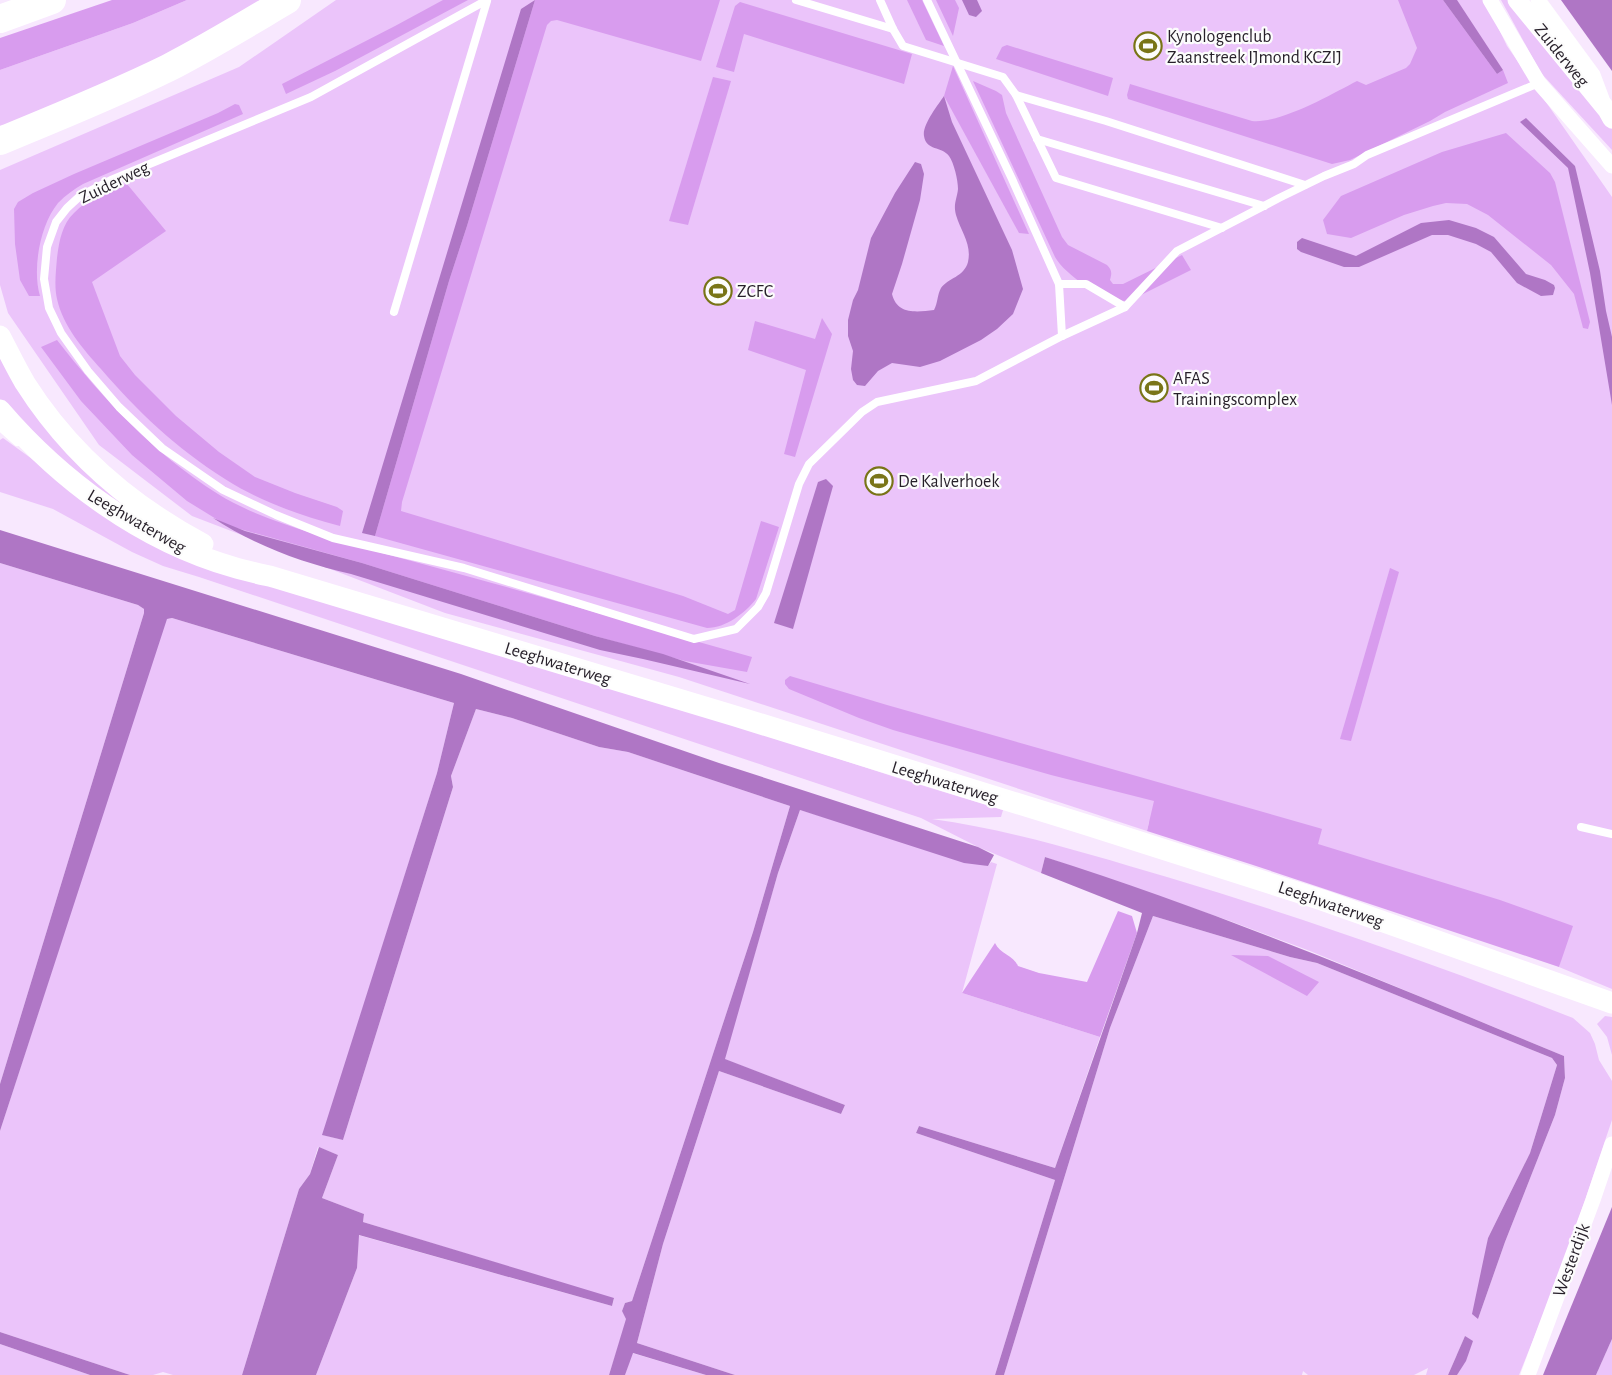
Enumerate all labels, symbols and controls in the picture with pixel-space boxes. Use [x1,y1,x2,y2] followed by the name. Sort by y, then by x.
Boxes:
[1531,21,1592,91] street label: Zuiderweg
[1167,28,1342,67] place label: Kynologenclub Zaanstreek IJmond KCZIJ
[1133,31,1163,61] sports icon: Kynologenclub Zaanstreek IJmond KCZIJ
[77,158,152,207] street label: Zuiderweg
[703,276,733,306] sports icon: ZCFC
[737,283,773,301] place label: ZCFC
[1173,370,1297,409] place label: AFAS Trainingscomplex
[1139,373,1169,403] sports icon: AFAS Trainingscomplex
[864,466,894,496] sports icon: De Kalverhoek
[898,473,1000,491] place label: De Kalverhoek
[84,487,189,557] street label: Leeghwaterweg
[502,639,613,689] street label: Leeghwaterweg
[889,758,1000,808] street label: Leeghwaterweg
[1276,878,1386,931] street label: Leeghwaterweg
[1550,1221,1594,1299] street label: Westerdijk

